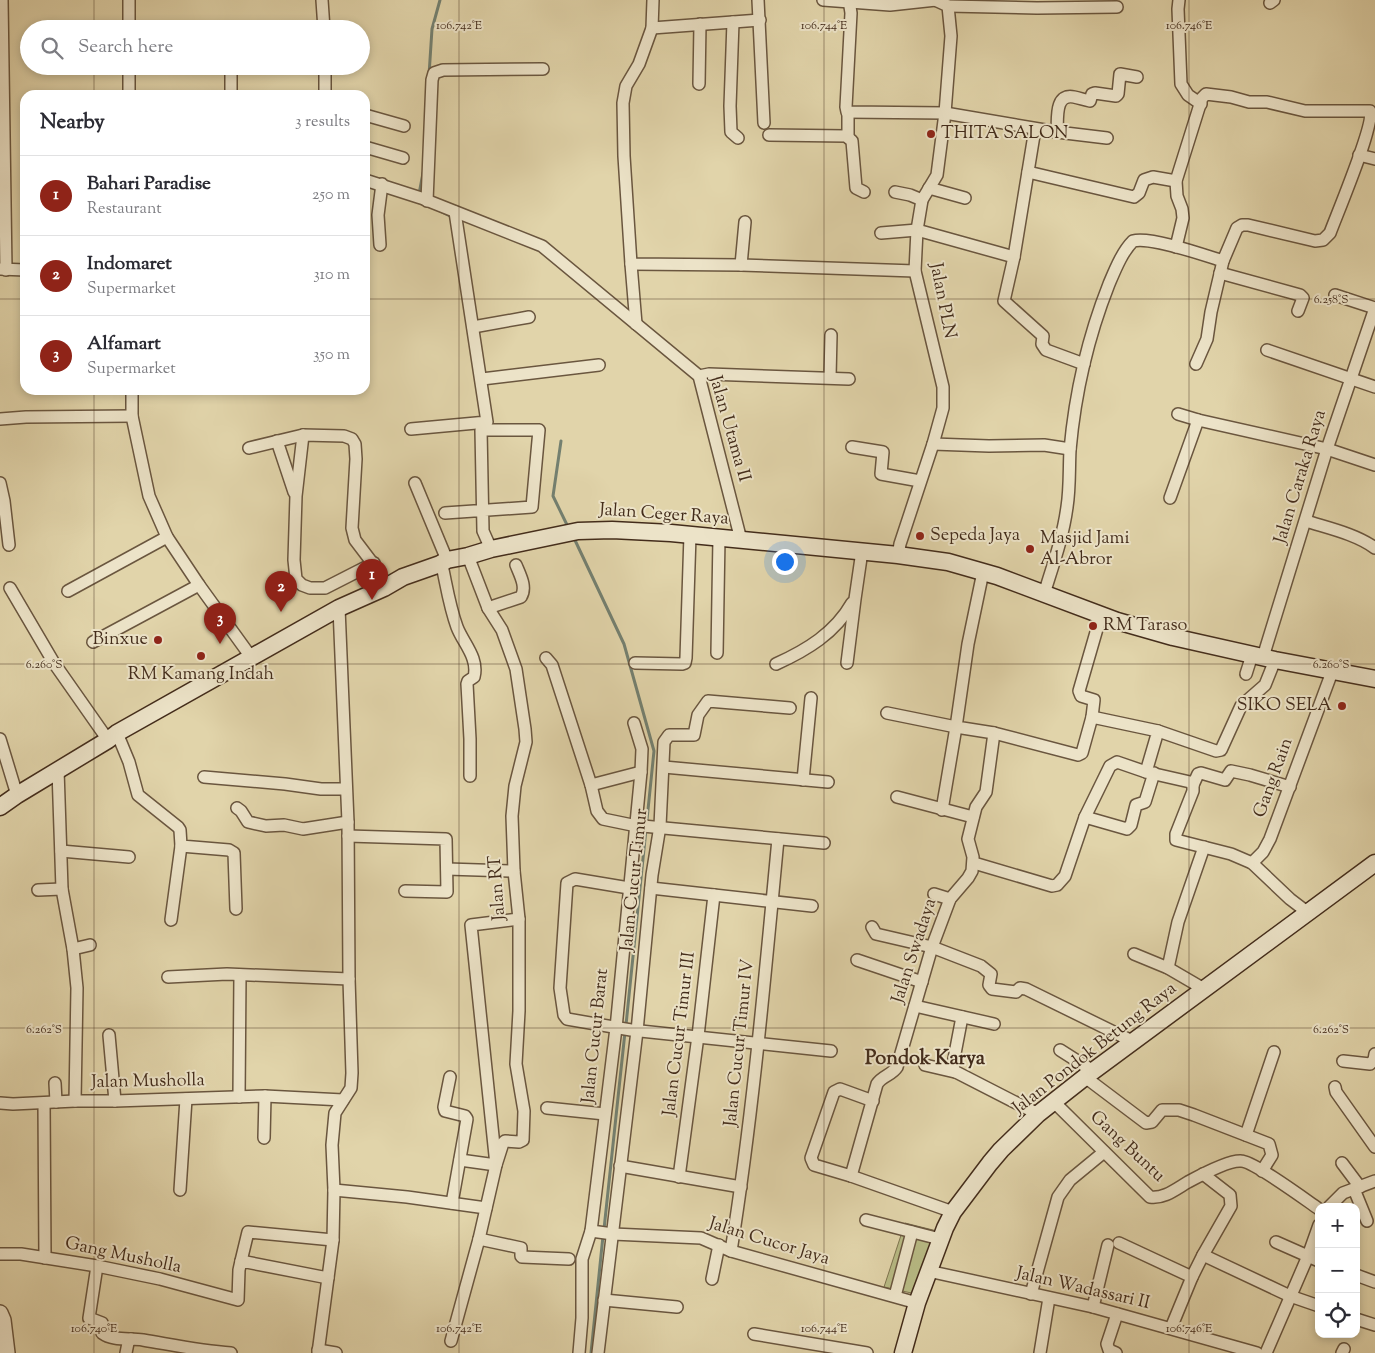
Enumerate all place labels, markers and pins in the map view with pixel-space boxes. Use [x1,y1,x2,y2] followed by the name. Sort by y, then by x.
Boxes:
[941,121,1068,147] place label: THITA SALON
[925,128,937,140] marker: THITA SALON
[930,523,1020,549] place label: Sepeda Jaya
[1040,526,1130,573] place label: Masjid Jami Al-Abror
[914,530,926,542] marker: Sepeda Jaya
[1024,543,1036,555] marker: Masjid Jami Al-Abror
[356,559,388,600] pin: 1
[265,571,297,612] pin: 2
[204,603,236,644] pin: 3
[1103,613,1188,639] place label: RM Taraso
[1087,620,1099,632] marker: RM Taraso
[92,627,148,653] place label: Binxue
[152,634,164,646] marker: Binxue
[195,650,207,662] marker: RM Kamang Indah
[128,662,275,688] place label: RM Kamang Indah
[1237,693,1332,719] place label: SIKO SELA
[1336,700,1348,712] marker: SIKO SELA

